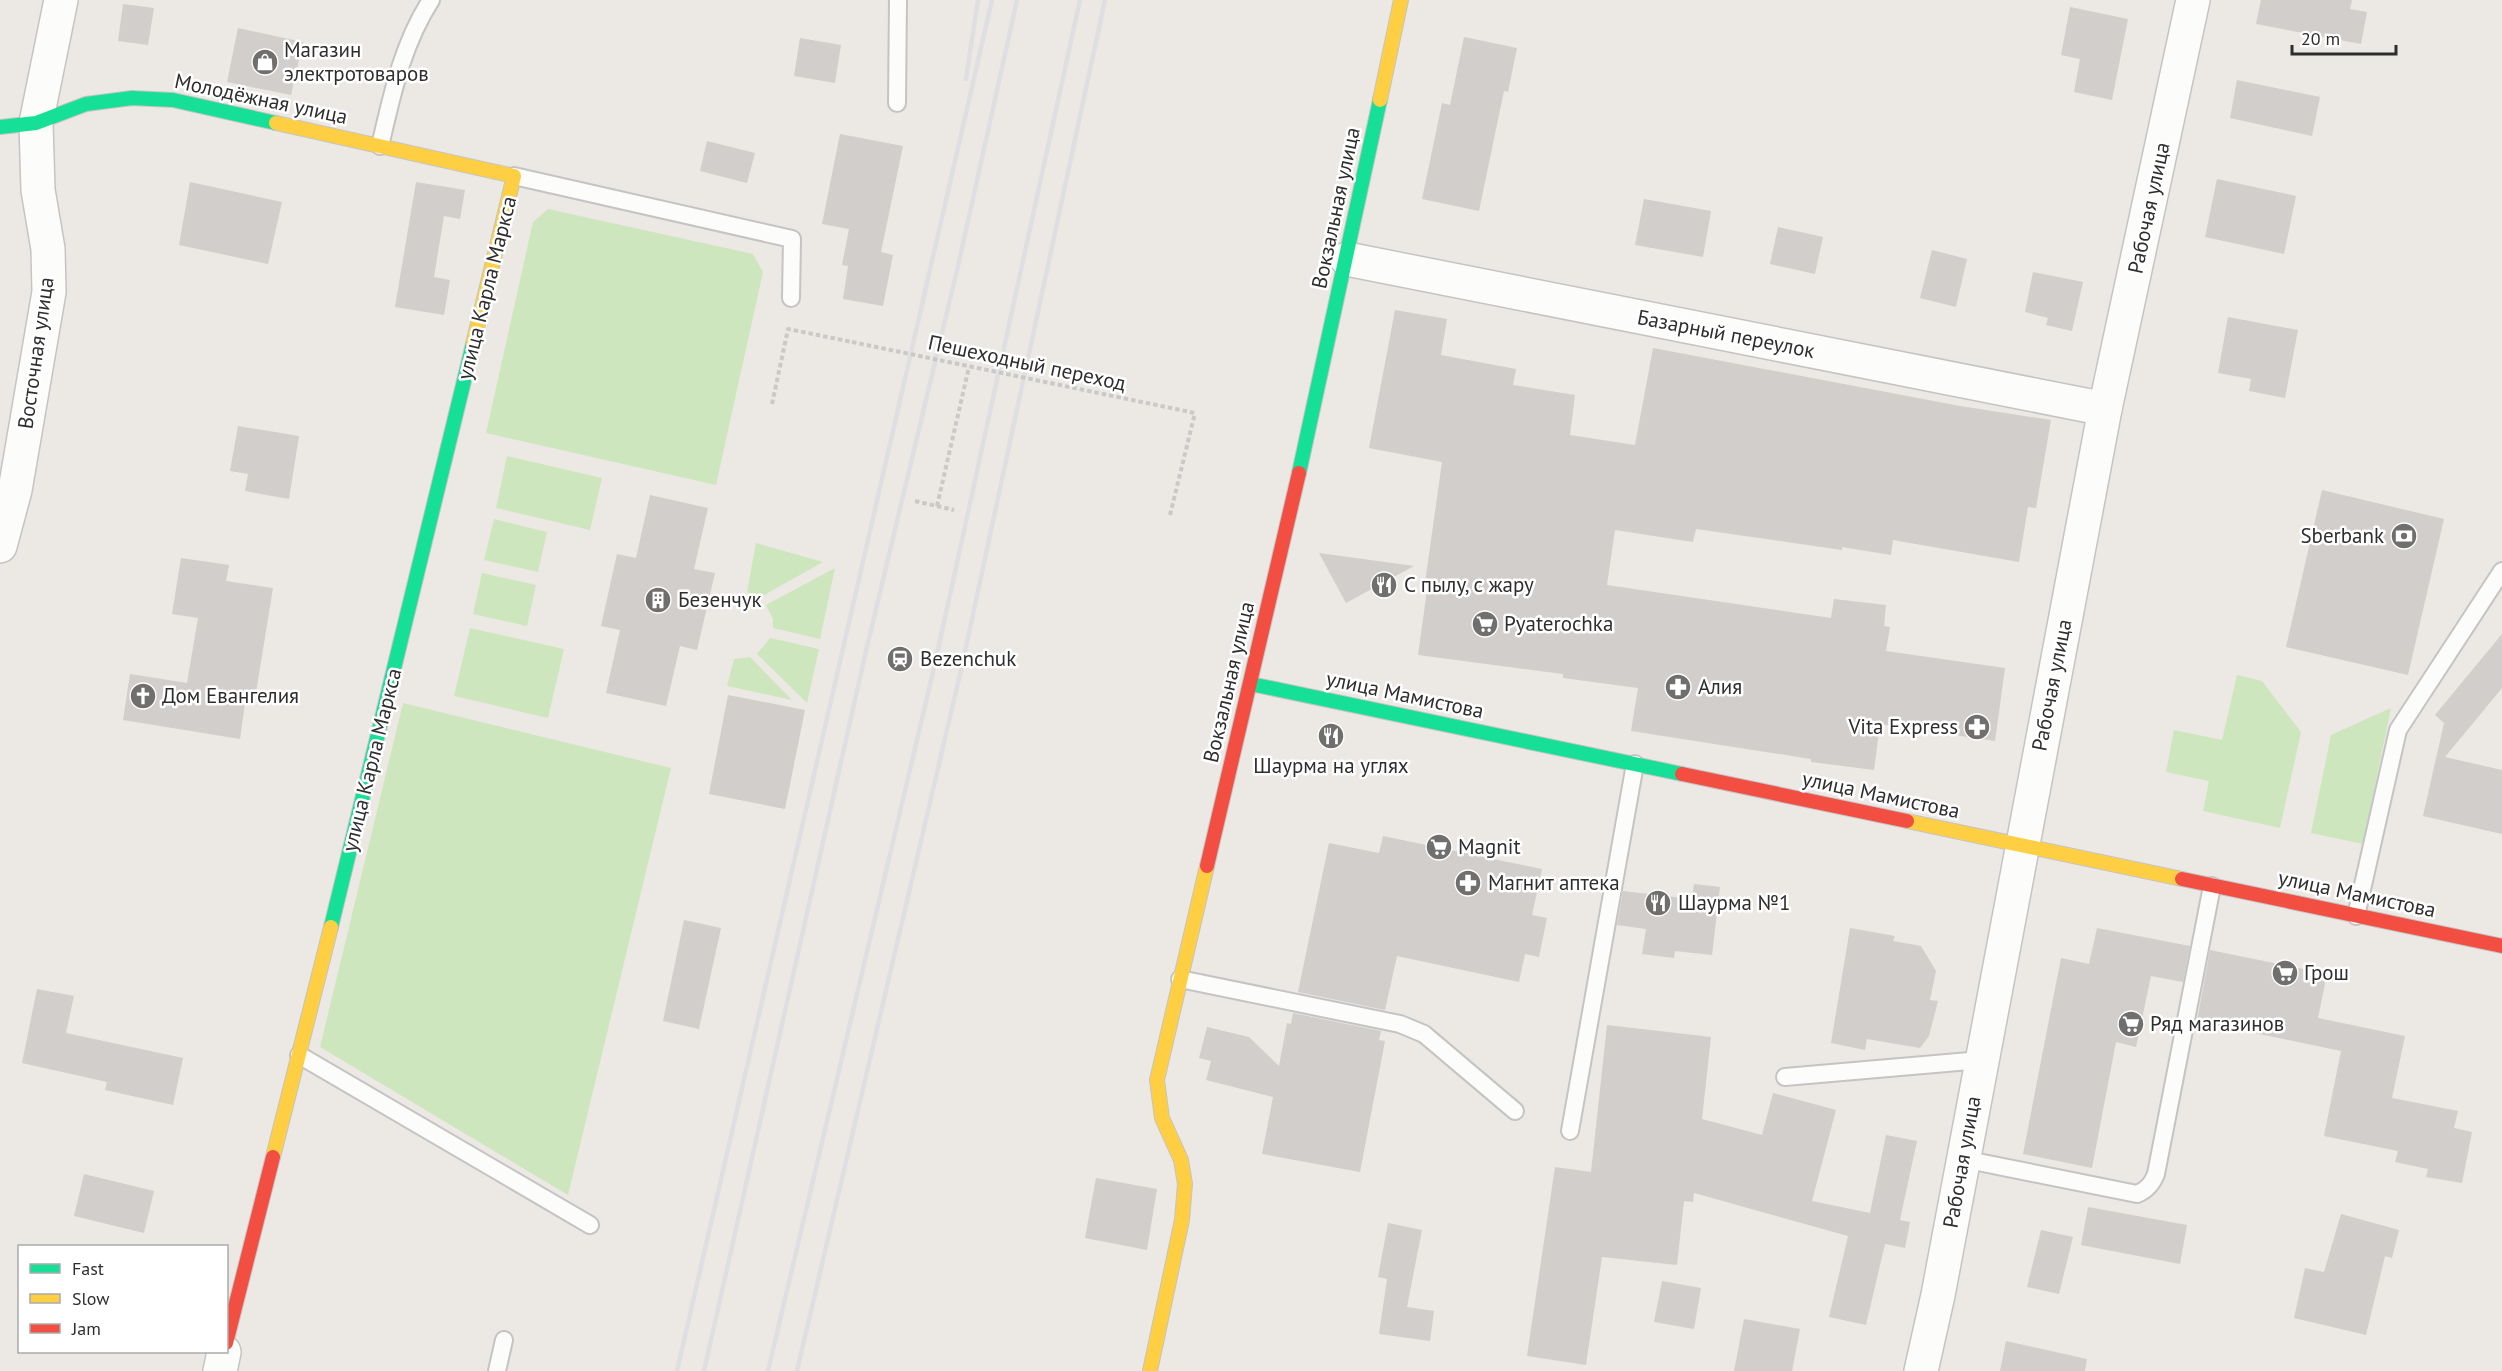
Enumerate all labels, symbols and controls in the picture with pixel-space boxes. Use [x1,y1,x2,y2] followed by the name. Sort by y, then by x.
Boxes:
[2292,18,2396,56] scale bar
[2301,27,2340,50] text: 20 m
[284,36,429,87] place label: Магазин электротоваров
[250,47,280,77] shop icon: Магазин электротоваров
[172,67,350,130] street label: Молодёжная улица
[1305,125,1366,291] street label: Вокзальная улица
[2121,140,2176,276] street label: Рабочая улица
[451,193,522,382] street label: улица Карла Маркса
[11,275,60,431] street label: Восточная улица
[1635,303,1817,364] street label: Базарный переулок
[926,328,1129,397] street label: Пешеходный переход
[2389,521,2419,551] bank icon: Sberbank
[2300,522,2384,549] place label: Sberbank
[1369,570,1399,600] restaurant icon: С пылу, с жару
[1404,571,1534,598] place label: С пылу, с жару
[643,585,673,615] building icon: Безенчук
[678,586,762,613] place label: Безенчук
[1197,599,1260,765] street label: Вокзальная улица
[1470,609,1500,639] supermarket icon: Pyaterochka
[1504,610,1613,637] place label: Pyaterochka
[2026,617,2078,753] street label: Рабочая улица
[885,644,915,674] station icon: Bezenchuk
[920,645,1016,672] place label: Bezenchuk
[336,665,407,854] street label: улица Карла Маркса
[1324,665,1486,724] street label: улица Мамистова
[1663,672,1693,702] pharmacy icon: Алия
[1698,673,1742,700] place label: Алия
[128,681,158,711] church icon: Дом Евангелия
[162,682,299,709] place label: Дом Евангелия
[1962,712,1992,742] pharmacy icon: Vita Express
[1847,713,1958,740] place label: Vita Express
[1316,721,1346,751] restaurant icon: Шаурма на углях
[1253,752,1409,779] place label: Шаурма на углях
[1800,765,1962,824] street label: улица Мамистова
[1424,832,1454,862] supermarket icon: Magnit
[1458,833,1521,860] place label: Magnit
[2276,864,2438,923] street label: улица Мамистова
[1453,868,1483,898] pharmacy icon: Магнит аптека
[1488,869,1620,896] place label: Магнит аптека
[1643,888,1673,918] restaurant icon: Шаурма №1
[1678,889,1790,916] place label: Шаурма №1
[2270,958,2300,988] supermarket icon: Грош
[2304,959,2349,986] place label: Грош
[2116,1009,2146,1039] supermarket icon: Ряд магазинов
[2150,1010,2284,1037] place label: Ряд магазинов
[1937,1094,1986,1230] street label: Рабочая улица
[18,1245,228,1353] legend
[72,1257,104,1280] text: Fast
[72,1287,110,1310] text: Slow
[71,1317,101,1340] text: Jam

